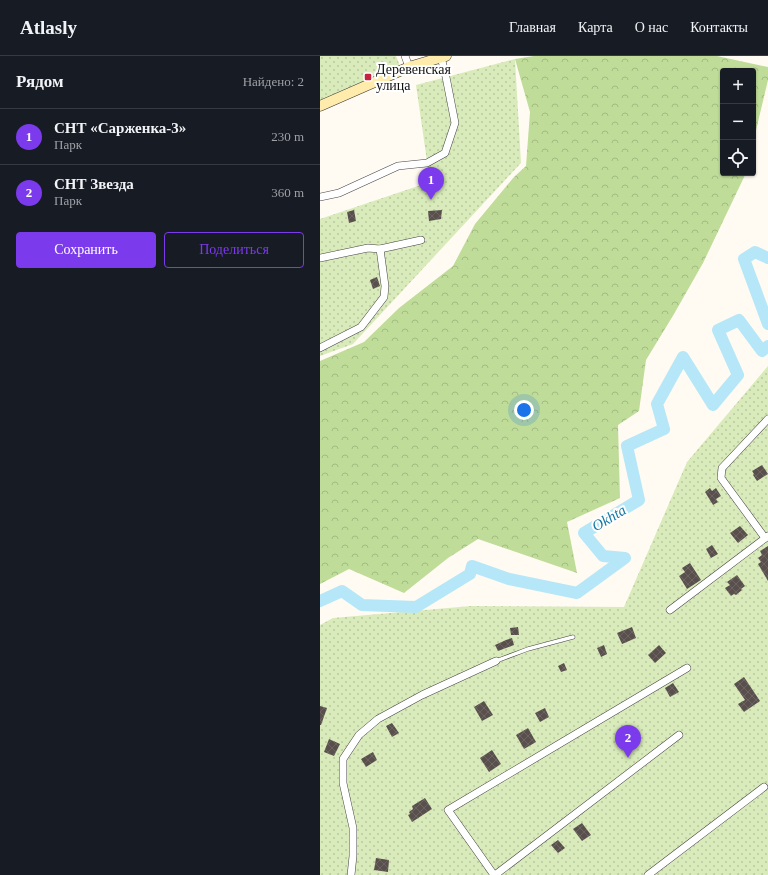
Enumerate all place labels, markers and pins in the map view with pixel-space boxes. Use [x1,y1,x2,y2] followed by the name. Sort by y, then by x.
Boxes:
[376,62,451,93] place label: Деревенская улица
[363,72,373,82] marker: Деревенская улица
[418,167,444,200] pin: 1
[615,725,641,758] pin: 2

